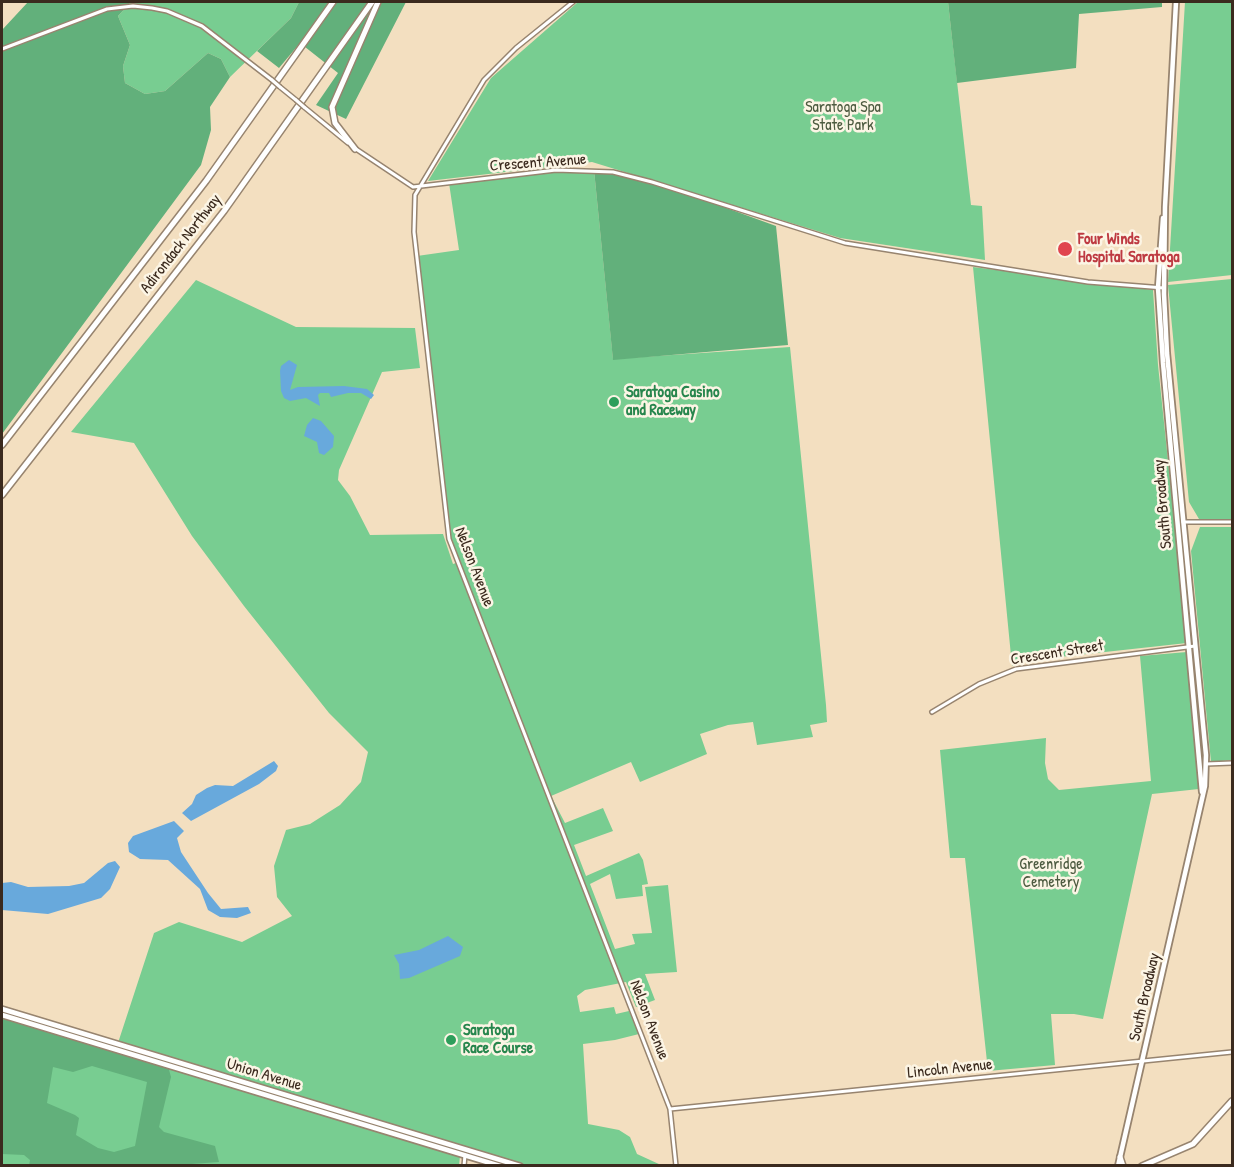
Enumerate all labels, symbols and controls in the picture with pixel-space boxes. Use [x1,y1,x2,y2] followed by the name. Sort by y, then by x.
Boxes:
[805,98,881,136] park label: Saratoga Spa State Park
[489,150,587,176] street label: Crescent Avenue
[136,191,226,297] street label: Adirondack Northway
[1078,230,1180,268] place label: Four Winds Hospital Saratoga
[1056,240,1074,258] marker: Four Winds Hospital Saratoga
[626,383,720,421] place label: Saratoga Casino and Raceway
[607,395,621,409] marker: Saratoga Casino and Raceway
[1150,458,1176,550] street label: South Broadway
[450,525,498,609] street label: Nelson Avenue
[1009,636,1105,670] street label: Crescent Street
[1019,855,1083,893] park label: Greenridge Cemetery
[1126,951,1164,1043] street label: South Broadway
[625,978,673,1062] street label: Nelson Avenue
[463,1021,533,1059] place label: Saratoga Race Course
[444,1033,458,1047] marker: Saratoga Race Course
[224,1054,304,1096] street label: Union Avenue
[907,1055,993,1083] street label: Lincoln Avenue

